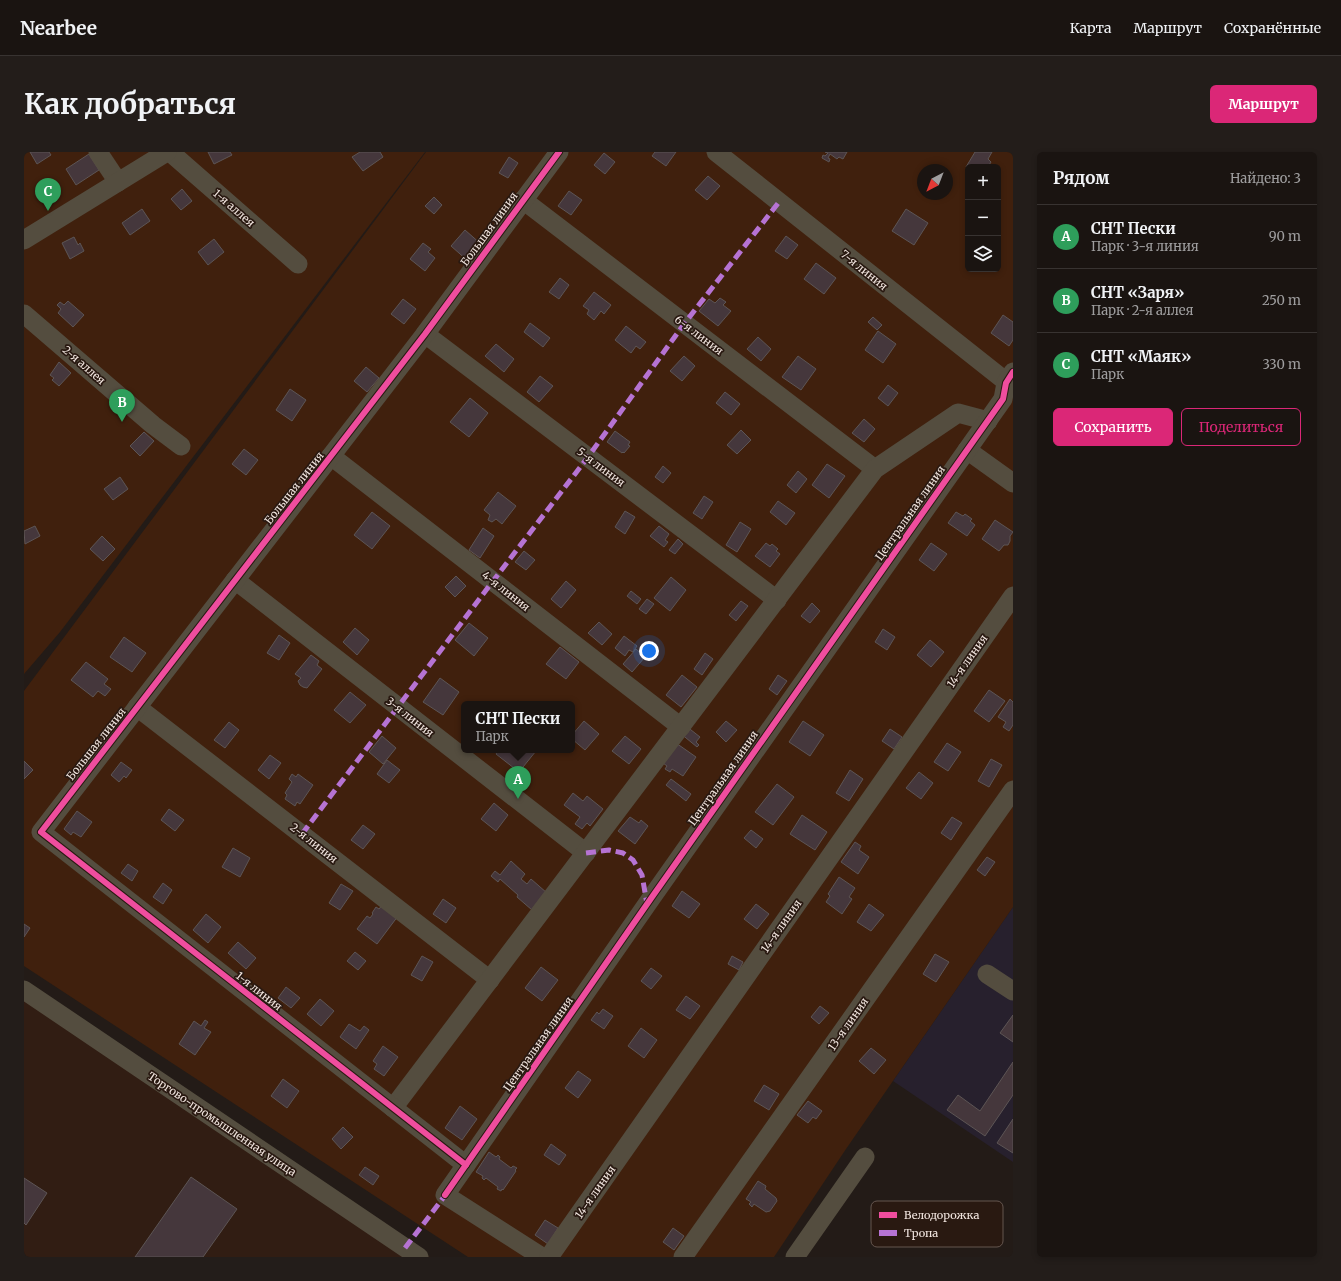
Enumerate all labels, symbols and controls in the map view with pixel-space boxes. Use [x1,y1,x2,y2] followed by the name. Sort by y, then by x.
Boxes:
[20,16,97,40] text: Nearbee
[1070,19,1111,37] text: Карта
[1133,19,1202,37] text: Маршрут
[1224,19,1321,37] text: Сохранённые
[1210,85,1317,123] button: Маршрут
[24,86,236,122] text: Как добраться
[917,164,953,200] north arrow
[965,164,1001,272] map controls
[965,164,1001,200] button: +
[1053,167,1109,189] text: Рядом
[1230,170,1301,187] text: Найдено: 3
[35,178,61,211] pin: C
[210,186,258,230] street label: 1-я аллея
[457,189,521,269] street label: Большая линия
[965,200,1001,236] button: −
[1091,219,1176,238] text: СНТ Пески
[1061,228,1071,245] text: A
[1269,228,1301,245] text: 90 m
[965,236,1001,272] button: layers
[1091,238,1199,255] text: Парк · 3-я линия
[838,247,891,293] street label: 7-я линия
[1091,283,1185,302] text: СНТ «Заря»
[1061,292,1071,309] text: B
[1262,292,1301,309] text: 250 m
[1091,302,1193,319] text: Парк · 2-я аллея
[672,312,726,358] street label: 6-я линия
[60,343,109,388] street label: 2-я аллея
[1091,347,1191,366] text: СНТ «Маяк»
[1062,356,1070,373] text: C
[1262,356,1301,373] text: 330 m
[1091,366,1124,383] text: Парк
[109,389,135,422] pin: B
[1053,408,1173,446] button: Сохранить
[1181,408,1301,446] button: Поделиться
[574,444,628,490] street label: 5-я линия
[261,449,327,527] street label: Большая линия
[872,462,948,563] street label: Центральная линия
[479,568,533,614] street label: 4-я линия
[944,631,991,690] street label: 14-я линия
[639,641,659,661] your location
[383,694,437,740] street label: 3-я линия
[461,701,575,753] popup
[63,705,129,783] street label: Большая линия
[476,709,560,728] text: СНТ Пески
[685,727,761,828] street label: Центральная линия
[476,728,509,745] text: Парк
[505,766,531,799] pin: A
[287,820,341,866] street label: 2-я линия
[758,896,805,955] street label: 14-я линия
[233,969,285,1014] street label: 1-я линия
[500,993,576,1094] street label: Центральная линия
[825,995,872,1053] street label: 13-я линия
[145,1069,299,1179] street label: Торгово-промышленная улица
[572,1162,619,1221] street label: 14-я линия
[871,1201,1003,1247] legend
[904,1208,979,1222] text: Велодорожка
[904,1226,938,1240] text: Тропа

